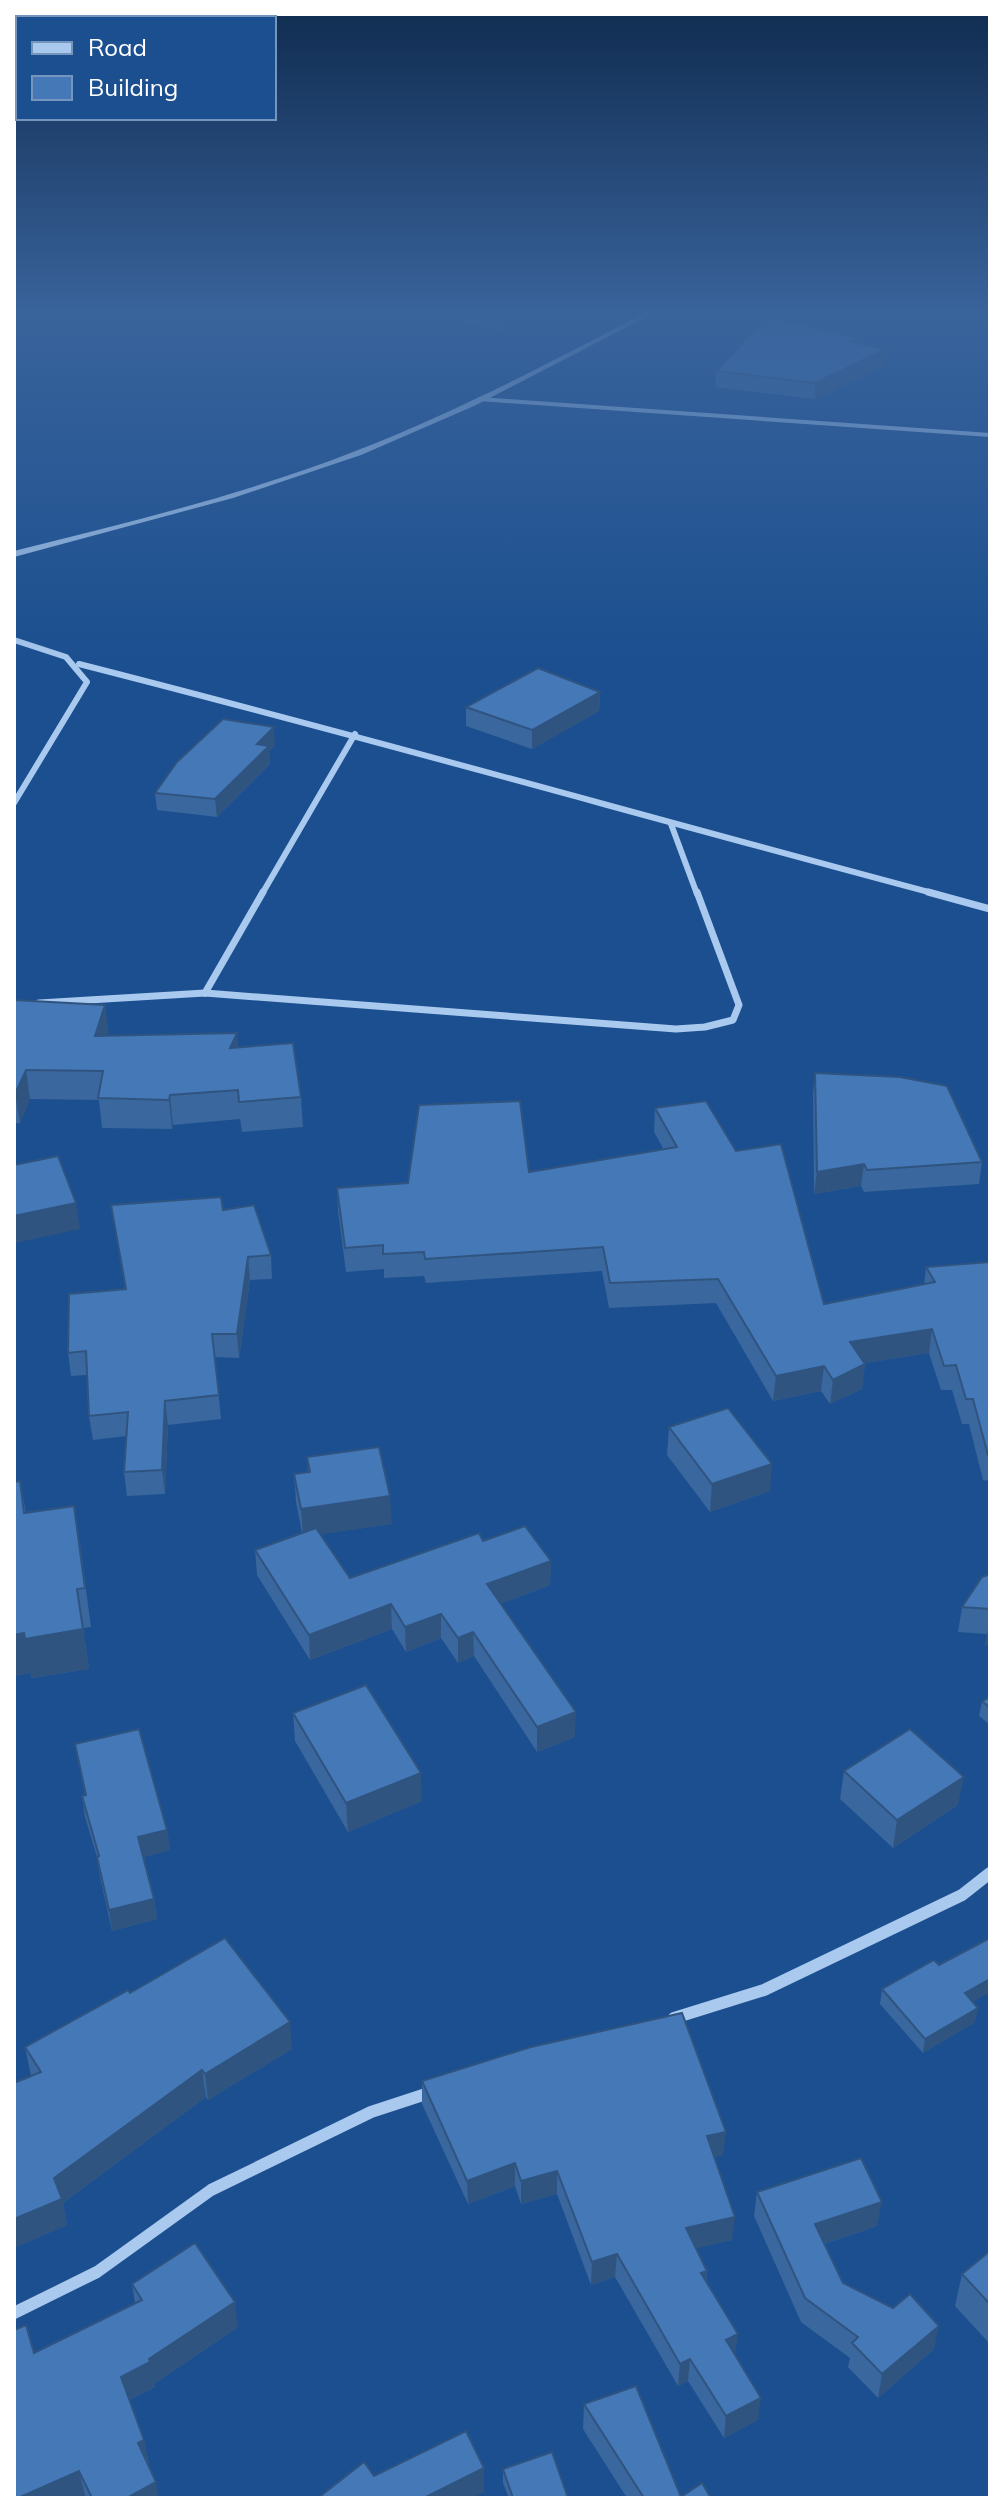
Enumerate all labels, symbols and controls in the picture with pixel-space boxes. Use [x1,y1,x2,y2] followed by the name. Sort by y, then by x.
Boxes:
[16,16,276,120] legend
[88,32,147,62] text: Road
[88,72,178,102] text: Building

